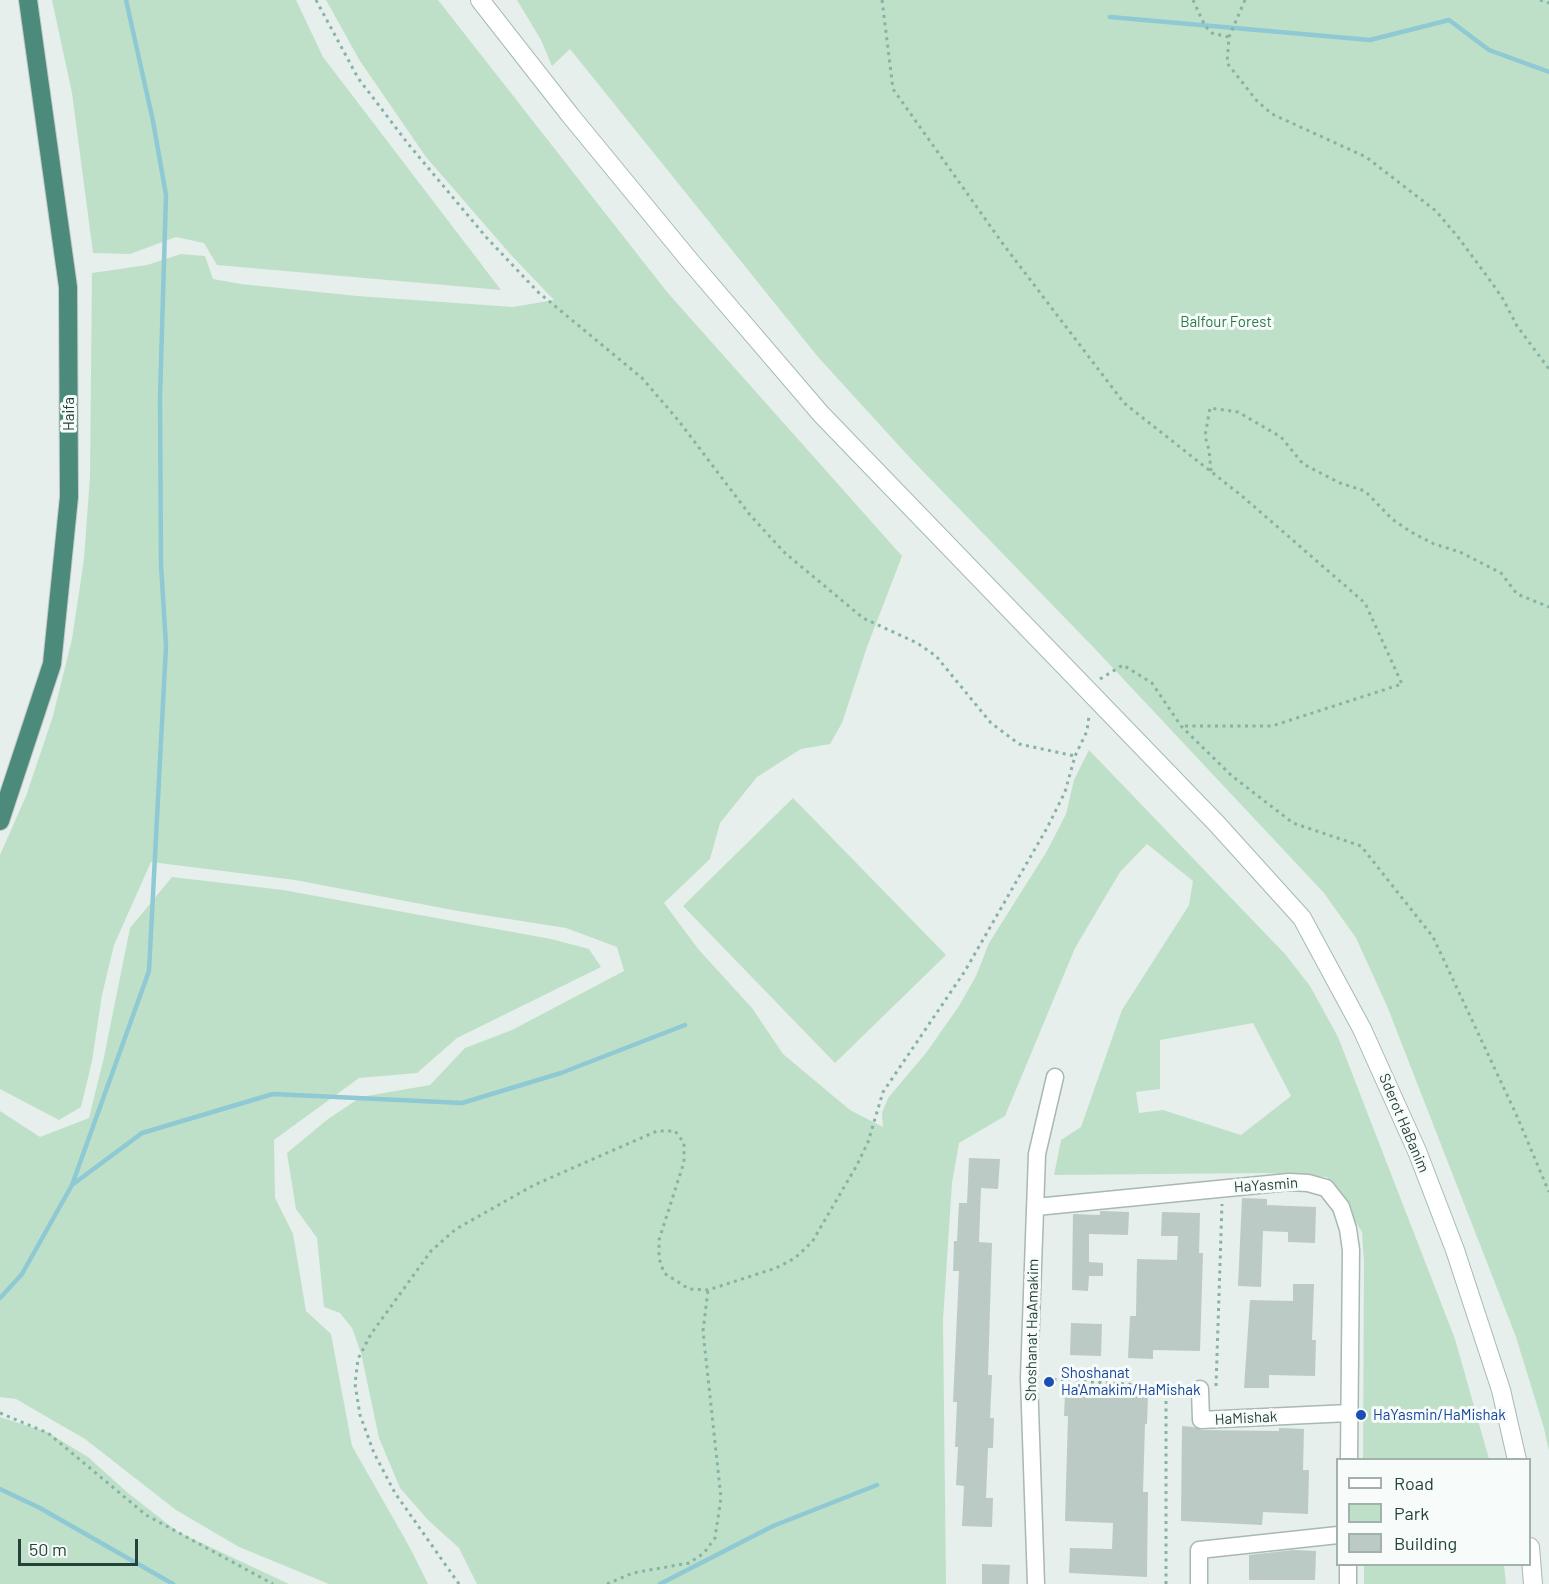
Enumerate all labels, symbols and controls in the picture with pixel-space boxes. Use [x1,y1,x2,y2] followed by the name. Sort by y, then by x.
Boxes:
[1180,313,1272,331] park label: Balfour Forest
[60,397,78,431] street label: Haifa
[1375,1071,1433,1175] street label: Sderot HaBanim
[1233,1174,1299,1196] street label: HaYasmin
[1022,1259,1042,1401] street label: Shoshanat HaAmakim
[1061,1364,1201,1399] place label: Shoshanat Ha'Amakim/HaMishak
[1042,1375,1056,1389] marker: Shoshanat Ha'Amakim/HaMishak
[1373,1406,1506,1424] place label: HaYasmin/HaMishak
[1214,1407,1278,1429] street label: HaMishak
[1354,1408,1368,1422] marker: HaYasmin/HaMishak
[1336,1458,1531,1566] legend
[1394,1472,1434,1494] text: Road
[1394,1502,1429,1524] text: Park
[21,1527,141,1565] scale bar
[1394,1532,1457,1554] text: Building
[29,1538,67,1560] text: 50 m

